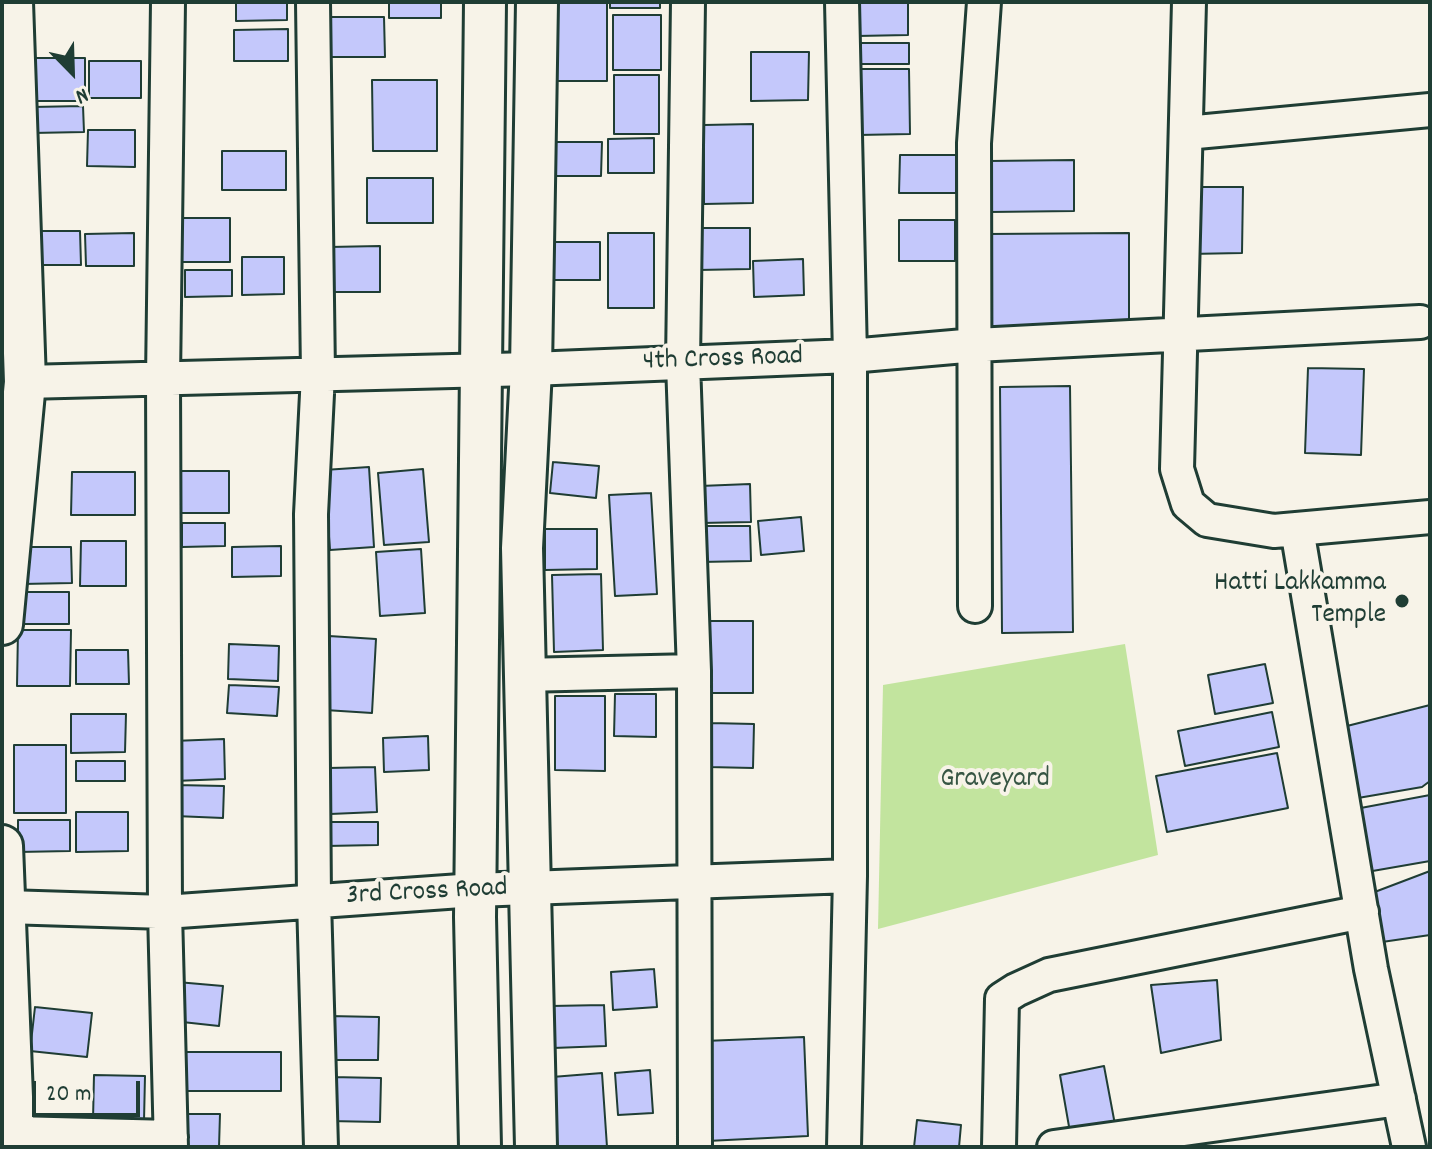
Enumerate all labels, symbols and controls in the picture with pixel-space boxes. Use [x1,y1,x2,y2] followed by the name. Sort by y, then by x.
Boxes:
[32,32,112,112] north arrow
[71,78,93,111] text: N
[642,341,804,381] street label: 4th Cross Road
[1214,568,1386,634] place label: Hatti Lakkamma Temple
[1393,592,1411,610] marker: Hatti Lakkamma Temple
[940,764,1050,798] park label: Graveyard
[346,873,508,915] street label: 3rd Cross Road
[36,1065,144,1115] scale bar
[46,1078,92,1112] text: 20 m

